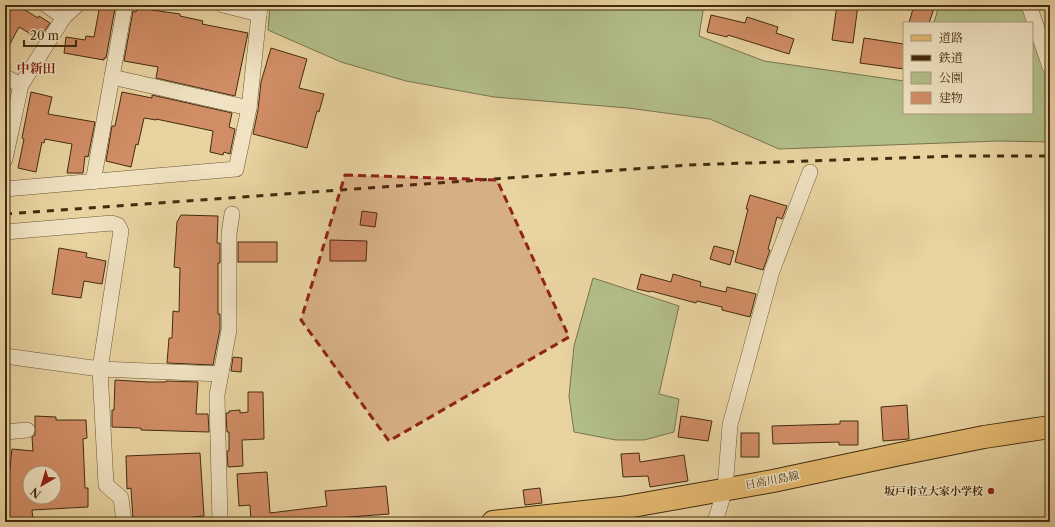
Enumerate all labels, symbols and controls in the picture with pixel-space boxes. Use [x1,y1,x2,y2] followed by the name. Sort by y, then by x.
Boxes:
[24,22,76,48] scale bar
[903,22,1033,114] legend
[30,28,59,43] text: 20 m
[939,30,963,45] text: 道路
[938,50,963,65] text: 鉄道
[16,60,56,76] district label: 中新田
[939,70,963,85] text: 公園
[939,90,963,105] text: 建物
[22,465,62,505] north arrow
[744,468,800,492] street label: 日高川島線
[27,484,44,501] text: N
[884,484,983,498] place label: 坂戸市立大家小学校
[986,486,996,496] marker: 坂戸市立大家小学校

